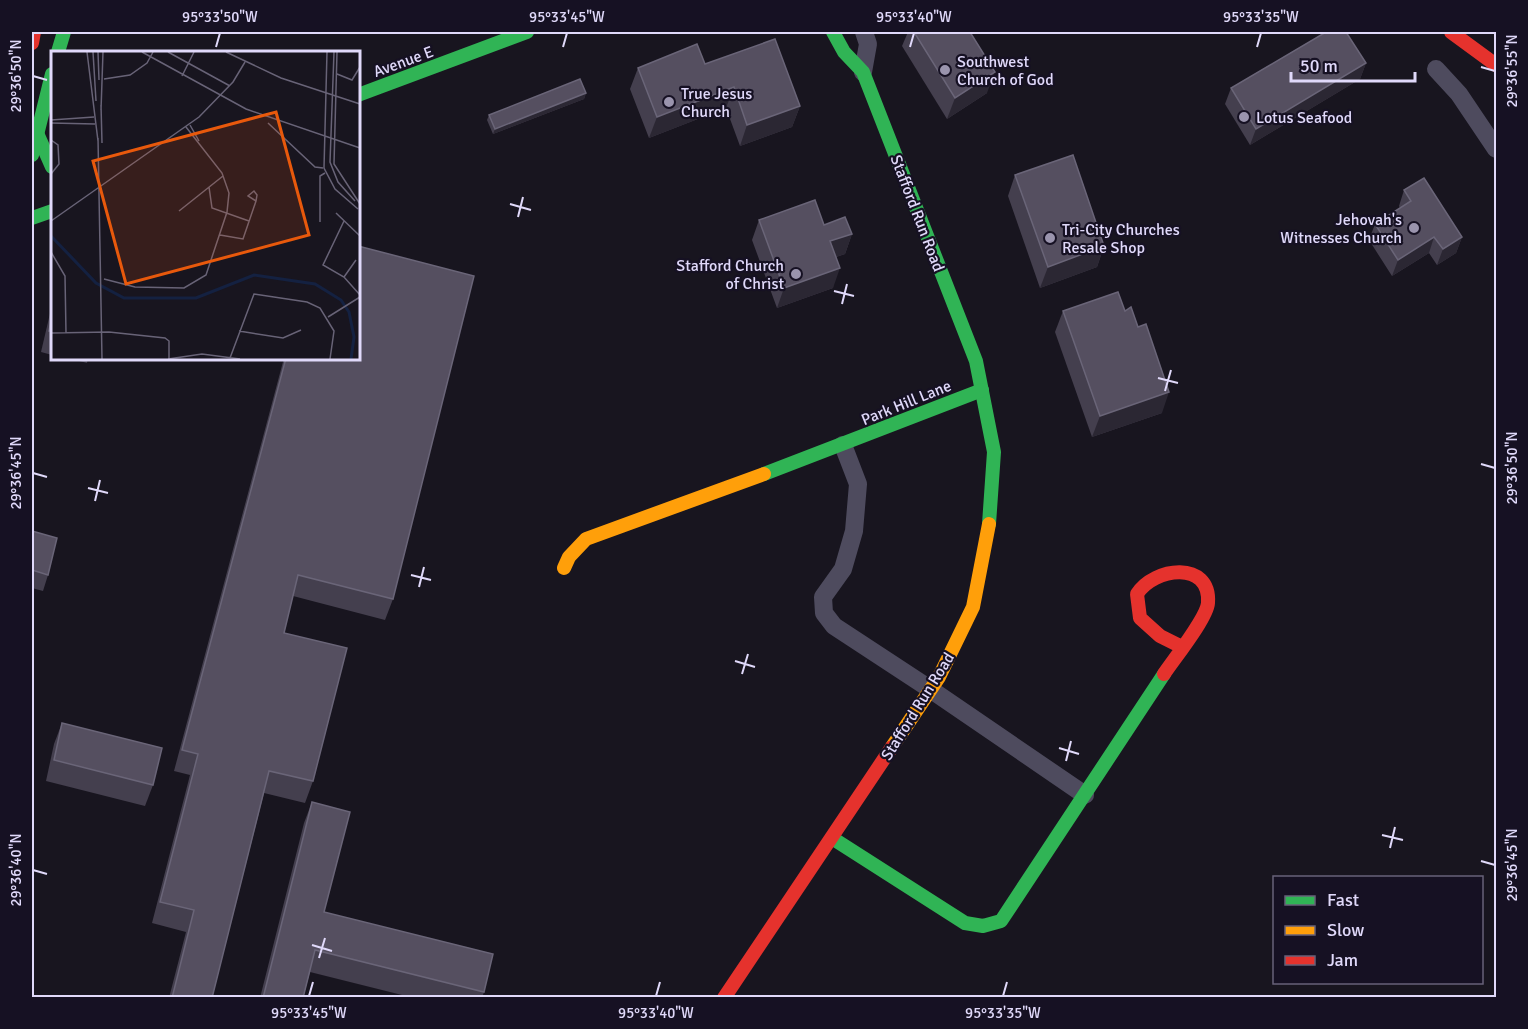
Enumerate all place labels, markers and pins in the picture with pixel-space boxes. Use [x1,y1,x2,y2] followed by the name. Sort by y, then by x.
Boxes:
[957,52,1054,90] place label: Southwest Church of God
[938,63,952,77] marker: Southwest Church of God
[681,84,752,122] place label: True Jesus Church
[662,95,676,109] marker: True Jesus Church
[1256,108,1352,128] place label: Lotus Seafood
[1237,110,1251,124] marker: Lotus Seafood
[1280,210,1402,248] place label: Jehovah's Witnesses Church
[1062,220,1180,258] place label: Tri-City Churches Resale Shop
[1407,221,1421,235] marker: Jehovah's Witnesses Church
[1043,231,1057,245] marker: Tri-City Churches Resale Shop
[676,256,784,294] place label: Stafford Church of Christ
[789,267,803,281] marker: Stafford Church of Christ

